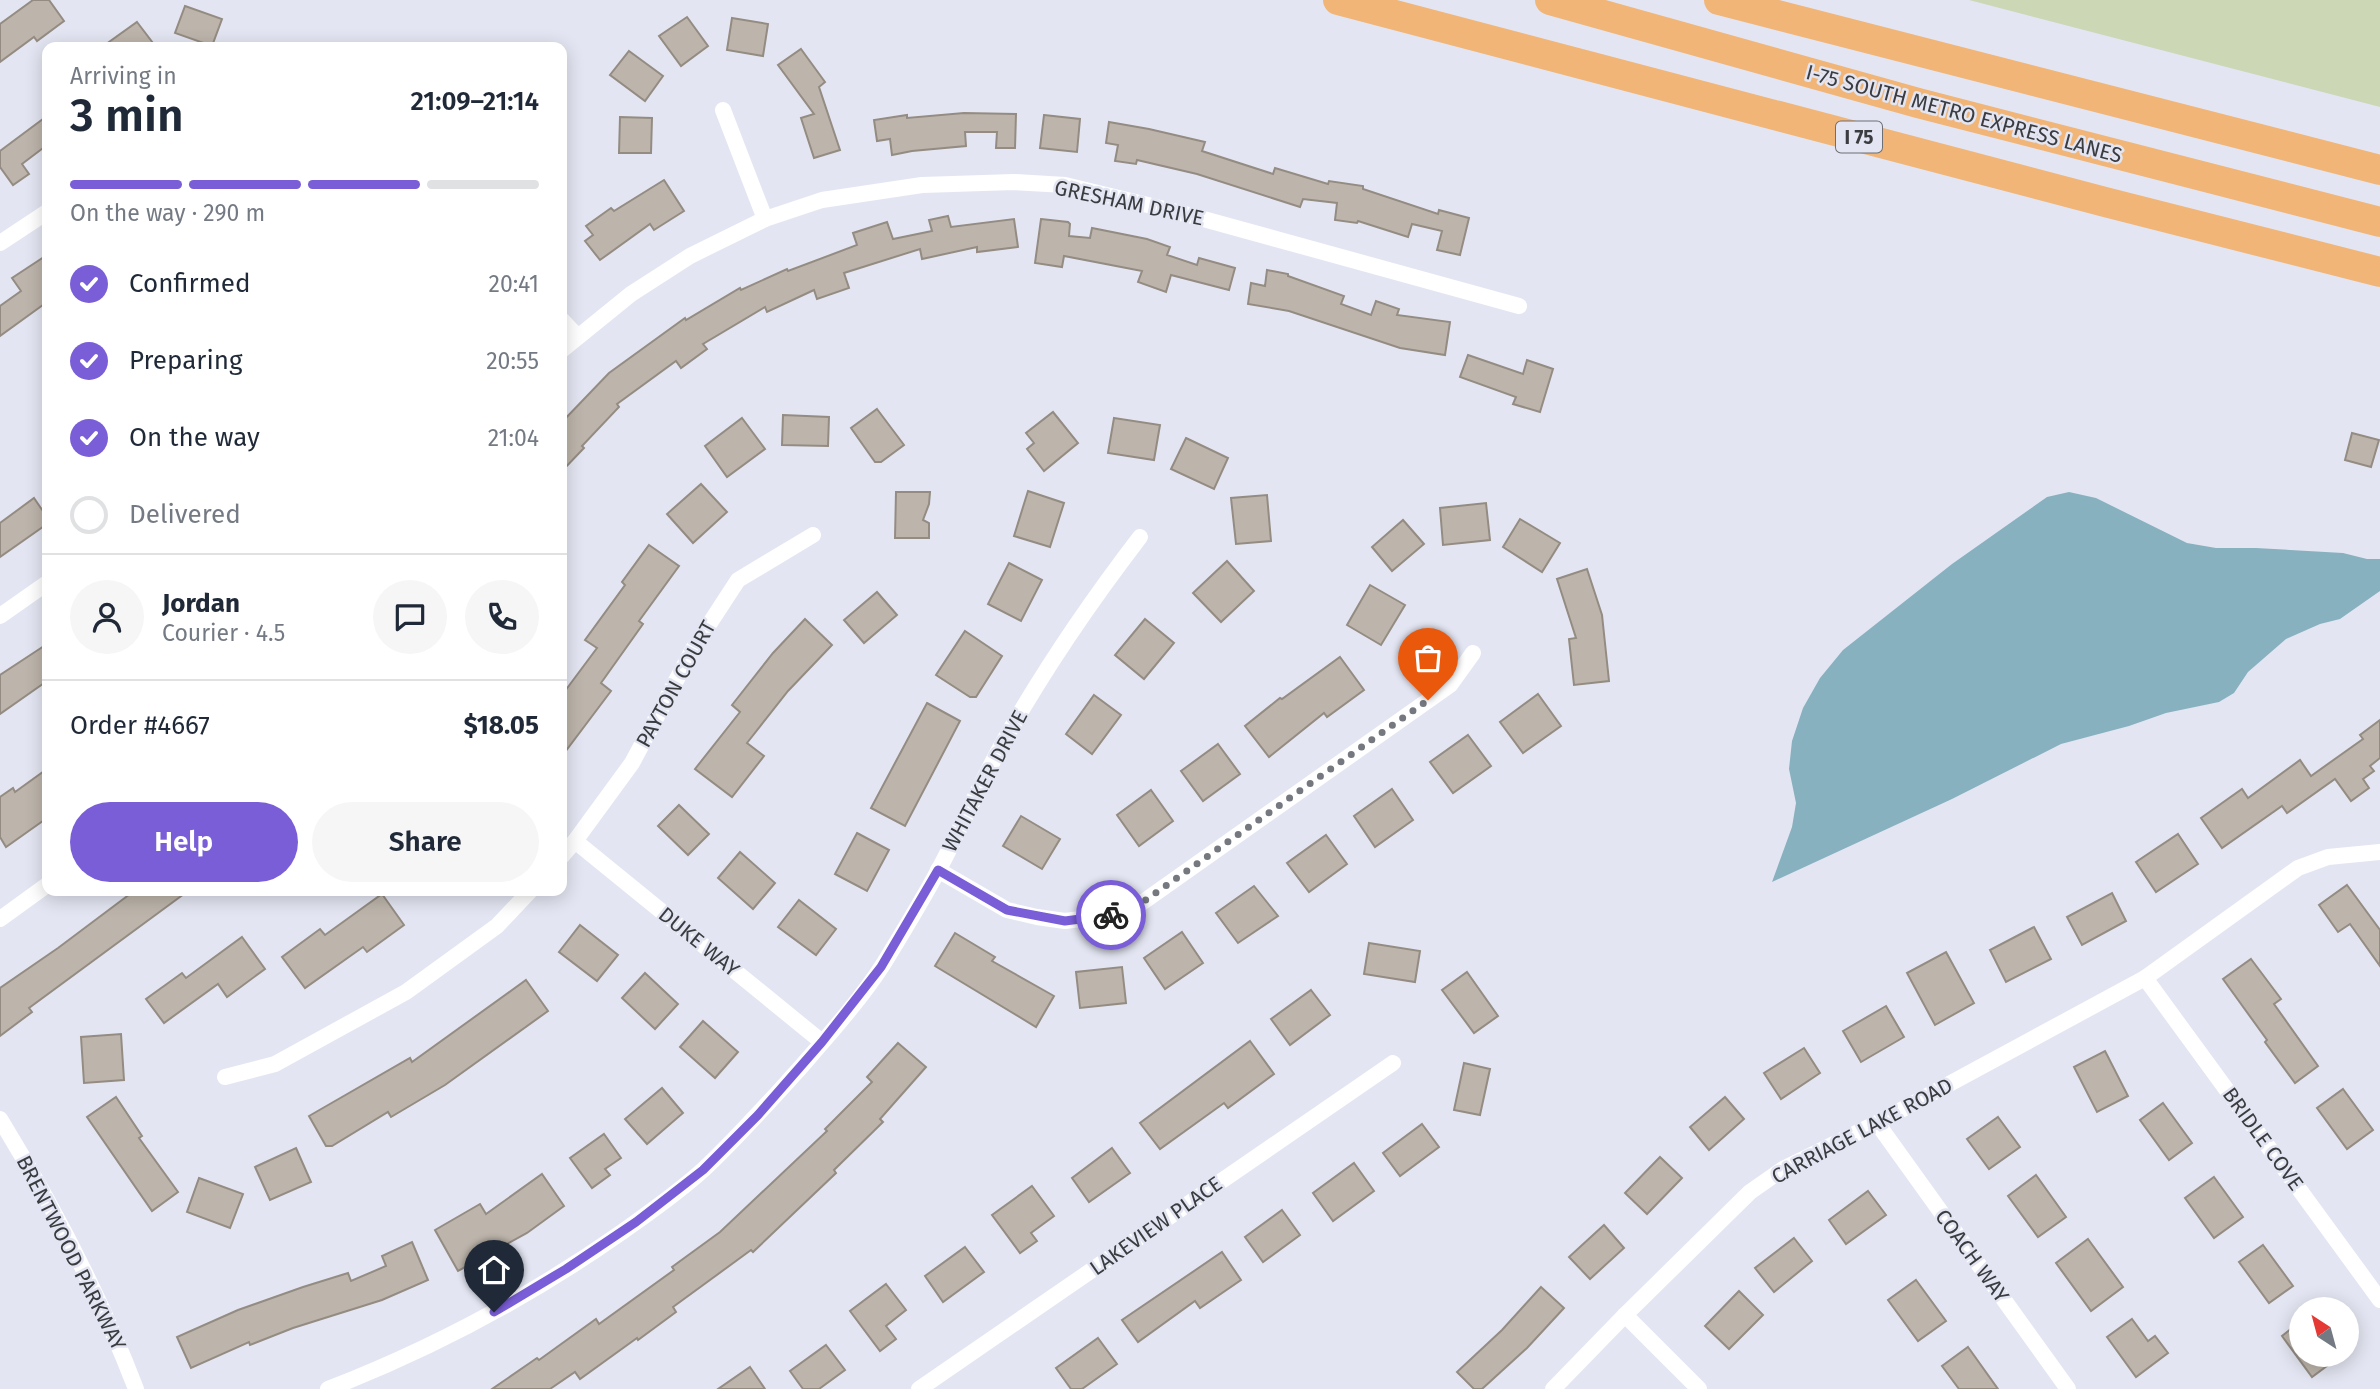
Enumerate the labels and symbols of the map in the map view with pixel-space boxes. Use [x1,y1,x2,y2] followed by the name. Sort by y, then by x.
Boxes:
[1803,59,2125,169] street label: I-75 SOUTH METRO EXPRESS LANES
[1836,122,1882,153] road number: I 75
[1052,174,1206,232] street label: GRESHAM DRIVE
[630,616,722,752] street label: PAYTON COURT
[1398,628,1458,700] pin
[937,706,1033,856] street label: WHITAKER DRIVE
[1076,880,1146,950] courier
[653,902,745,983] street label: DUKE WAY
[1767,1072,1957,1190] street label: CARRIAGE LAKE ROAD
[2217,1082,2309,1196] street label: BRIDLE COVE
[11,1151,132,1355] street label: BRENTWOOD PARKWAY
[1085,1171,1227,1281] street label: LAKEVIEW PLACE
[1929,1204,2015,1308] street label: COACH WAY
[464,1240,524,1312] pin
[2289,1297,2359,1367] north arrow

